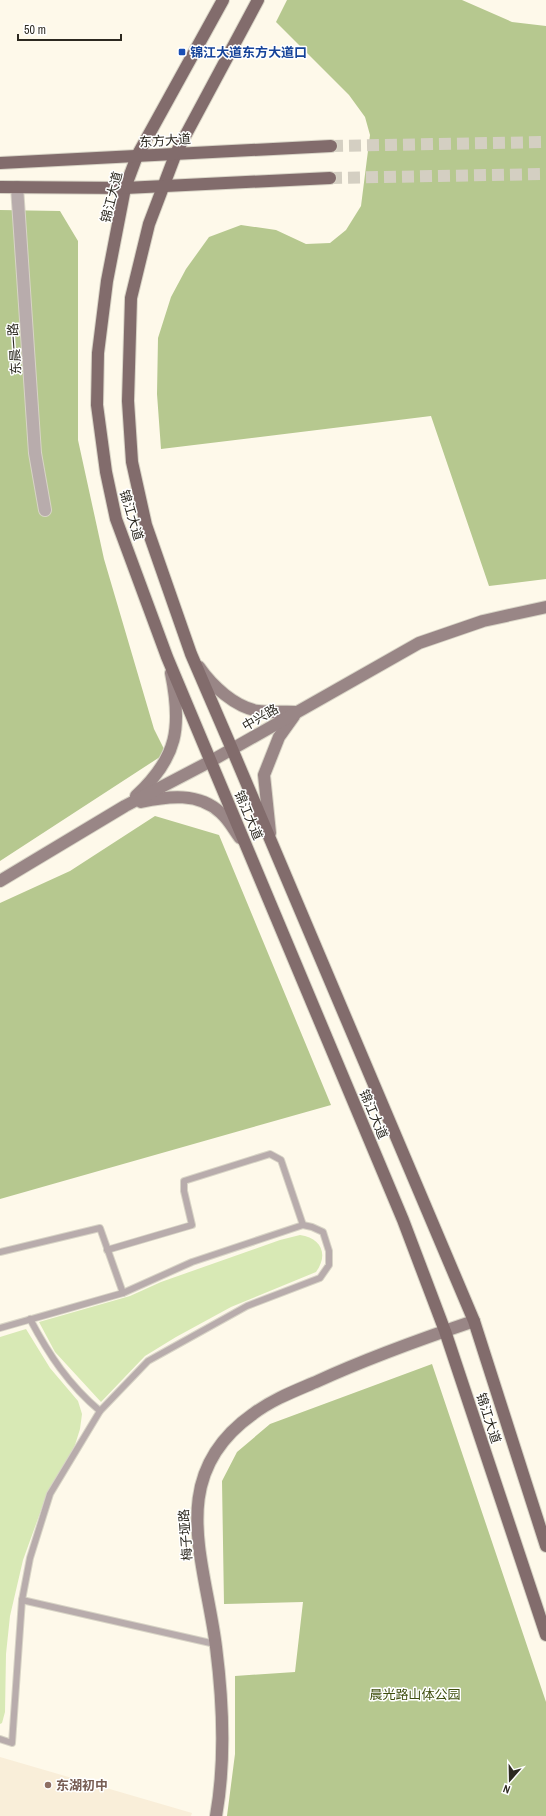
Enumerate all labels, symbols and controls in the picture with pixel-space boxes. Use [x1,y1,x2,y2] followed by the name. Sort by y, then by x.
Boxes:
[18,16,121,42] scale bar
[24,22,46,38] text: 50 m
[190,44,307,61] place label: 锦江大道东方大道口
[177,47,187,57] marker: 锦江大道东方大道口
[138,130,192,151] street label: 东方大道
[97,170,126,224] street label: 锦江大道
[4,322,25,376] street label: 东晨一路
[116,488,147,543] street label: 锦江大道
[239,700,281,735] street label: 中兴路
[231,788,267,842] street label: 锦江大道
[356,1087,392,1141] street label: 锦江大道
[472,1391,505,1446] street label: 锦江大道
[175,1508,196,1562] street label: 梅子垭路
[369,1686,461,1703] park label: 晨光路山体公园
[490,1760,530,1800] north arrow
[56,1777,108,1794] place label: 东湖初中
[43,1780,53,1790] marker: 东湖初中
[501,1782,512,1797] text: N

